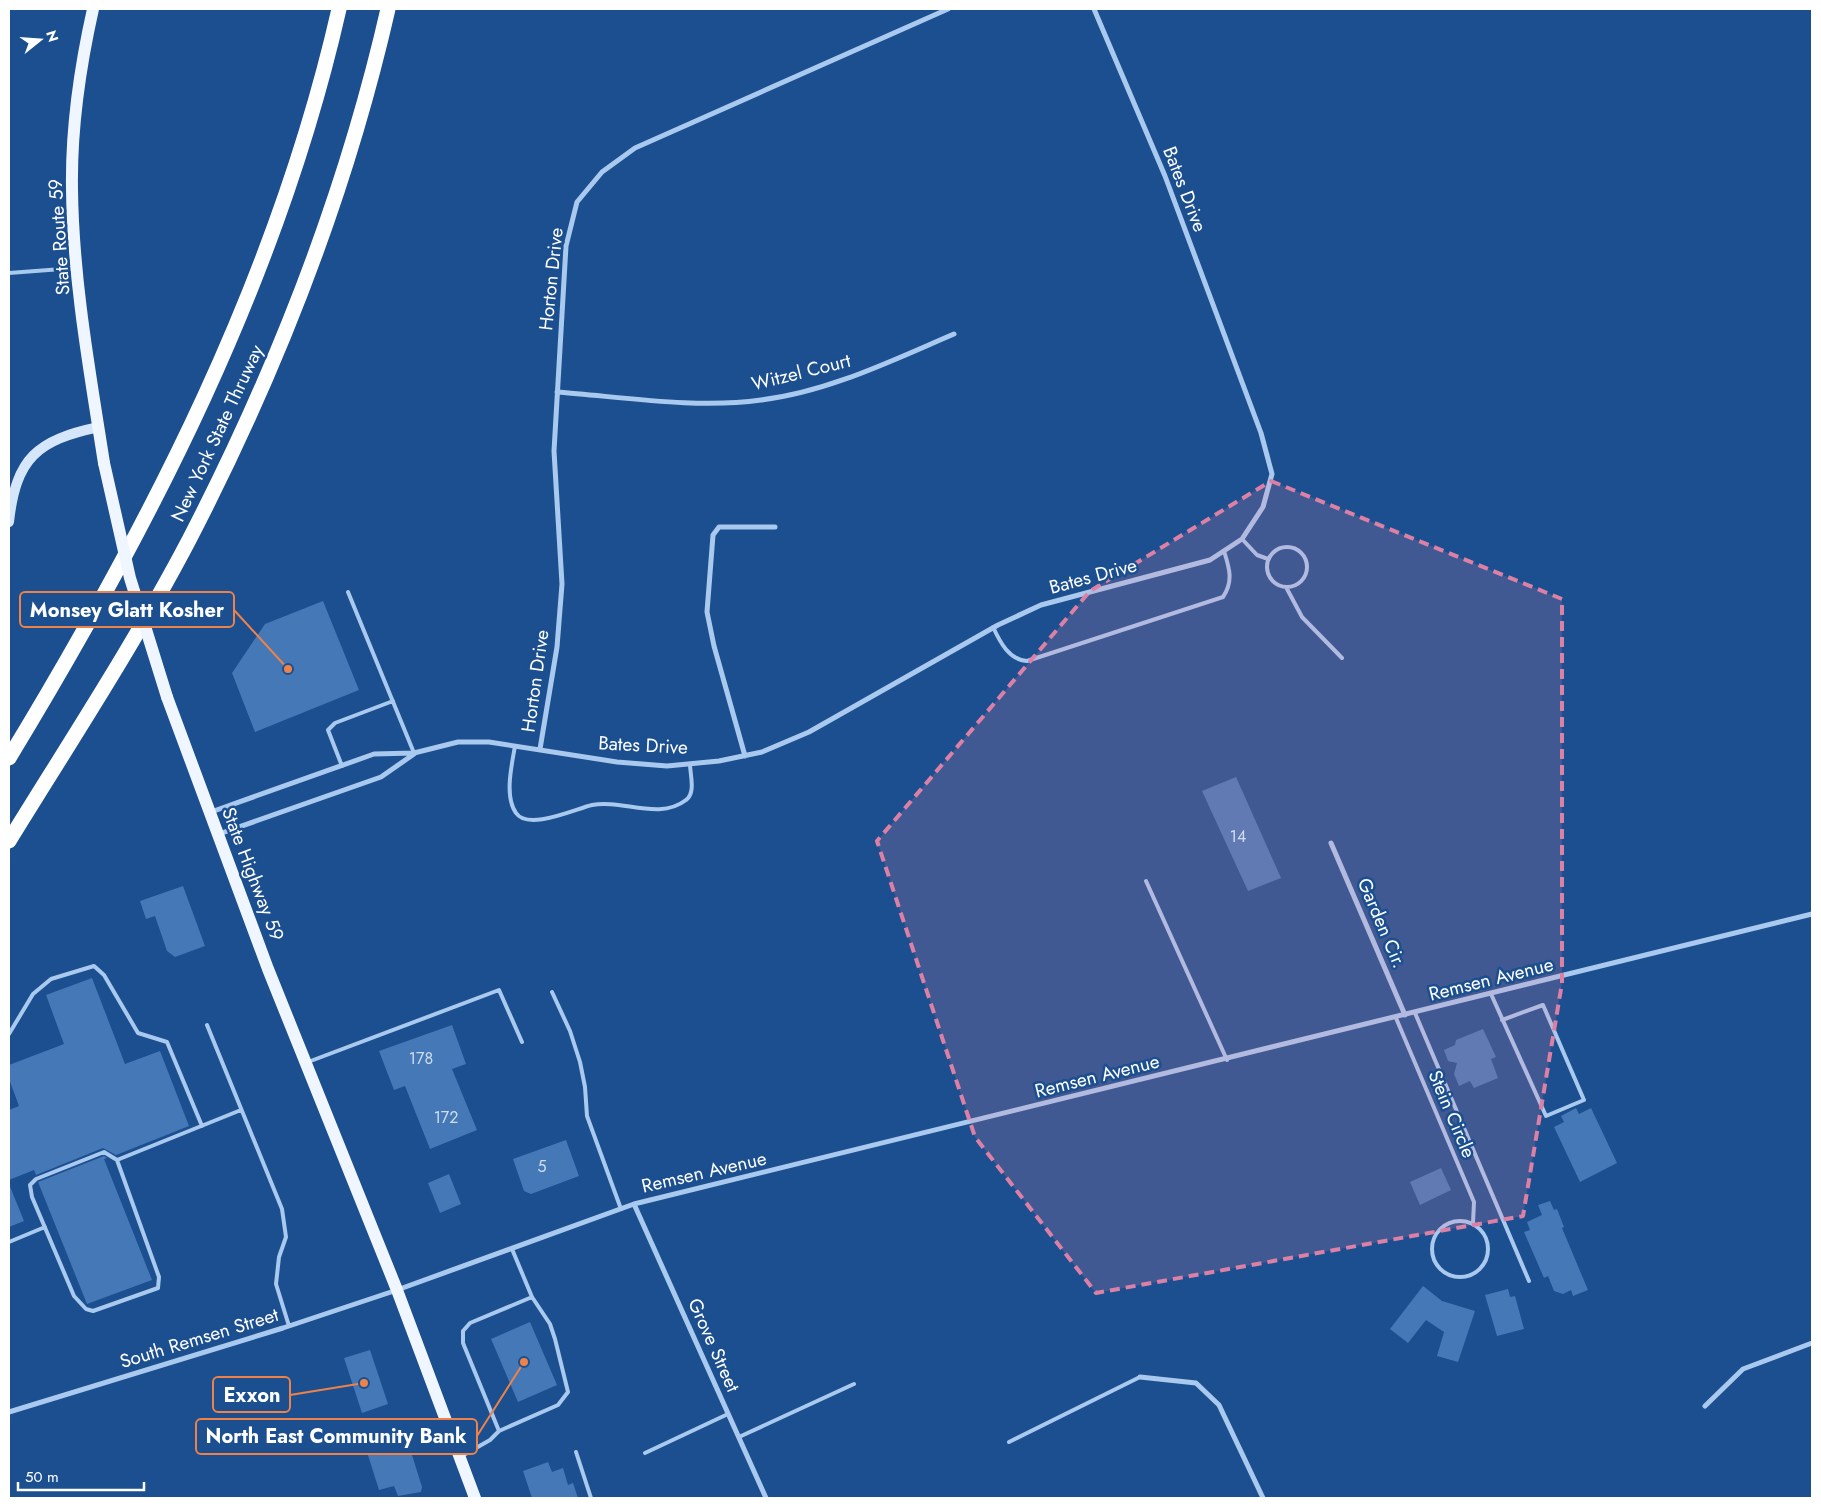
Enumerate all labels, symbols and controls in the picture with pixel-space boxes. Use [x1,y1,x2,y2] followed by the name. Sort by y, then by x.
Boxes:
[15,15,65,65] north arrow
[41,28,64,44] text: N
[1156,142,1214,236] street label: Bates Drive
[41,178,77,296] street label: State Route 59
[532,226,570,332] street label: Horton Drive
[164,340,270,526] street label: New York State Thruway
[749,347,854,397] street label: Witzel Court
[1046,551,1140,601] street label: Bates Drive
[20,592,234,627] callout: Monsey Glatt Kosher
[30,596,225,625] text: Monsey Glatt Kosher
[514,628,556,734] street label: Horton Drive
[598,729,689,761] street label: Bates Drive
[215,803,291,945] street label: State Highway 59
[1230,825,1246,848] house number: 14
[1351,874,1413,972] street label: Garden Cir.
[1426,950,1556,1008] street label: Remsen Avenue
[409,1047,433,1070] house number: 178
[1032,1047,1162,1105] street label: Remsen Avenue
[1421,1066,1483,1162] street label: Stein Circle
[434,1106,458,1129] house number: 172
[639,1144,769,1200] street label: Remsen Avenue
[537,1155,547,1178] house number: 5
[681,1294,747,1397] street label: Grove Street
[116,1301,282,1375] street label: South Remsen Street
[213,1377,290,1412] callout: Exxon
[224,1381,280,1410] text: Exxon
[196,1419,477,1454] callout: North East Community Bank
[206,1422,467,1451] text: North East Community Bank
[18,1460,144,1492] scale bar
[25,1466,59,1488] text: 50 m

